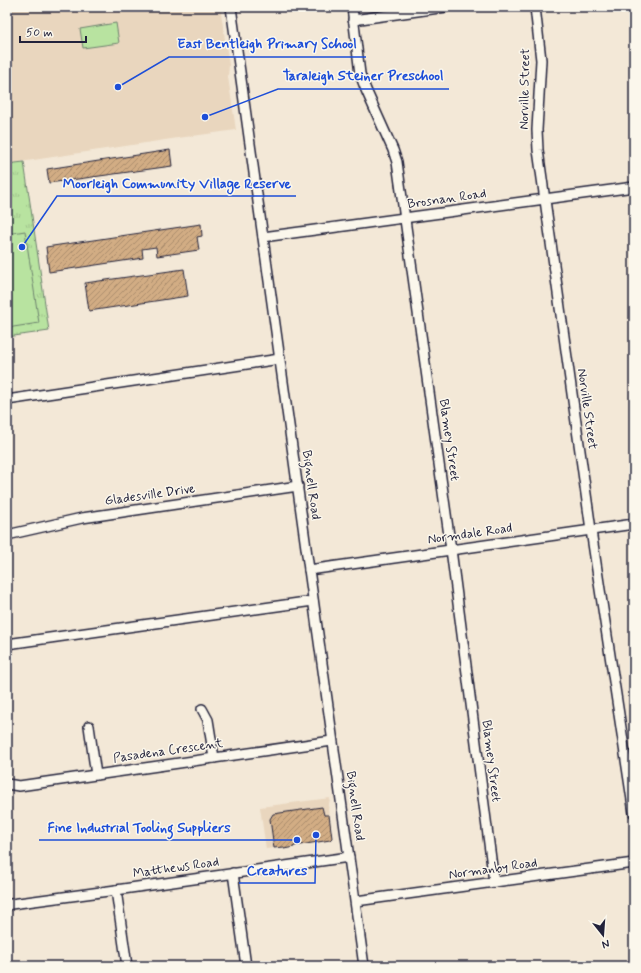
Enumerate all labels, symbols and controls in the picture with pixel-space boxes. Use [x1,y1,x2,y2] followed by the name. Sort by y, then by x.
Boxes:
[20,18,86,44] scale bar
[26,25,53,41] text: 50 m
[169,31,366,57] callout: East Bentleigh Primary School
[177,35,357,54] text: East Bentleigh Primary School
[516,48,534,130] street label: Norville Street
[278,63,449,89] callout: Taraleigh Steiner Preschool
[283,67,443,86] text: Taraleigh Steiner Preschool
[57,170,296,196] callout: Moorleigh Community Village Reserve
[63,175,292,195] text: Moorleigh Community Village Reserve
[406,185,488,213] street label: Brosnan Road
[573,367,601,451] street label: Norville Street
[435,398,463,482] street label: Blamey Street
[296,449,324,521] street label: Bignell Road
[104,480,196,510] street label: Gladesville Drive
[427,520,513,548] street label: Normdale Road
[478,719,504,803] street label: Blamey Street
[112,735,224,767] street label: Pasadena Crescent
[340,770,368,842] street label: Bignell Road
[39,814,239,840] callout: Fine Industrial Tooling Suppliers
[48,819,231,840] text: Fine Industrial Tooling Suppliers
[132,854,220,882] street label: Matthews Road
[448,854,538,884] street label: Normanby Road
[239,857,315,883] callout: Creatures
[247,862,308,880] text: Creatures
[583,915,623,955] north arrow
[600,936,611,951] text: N

